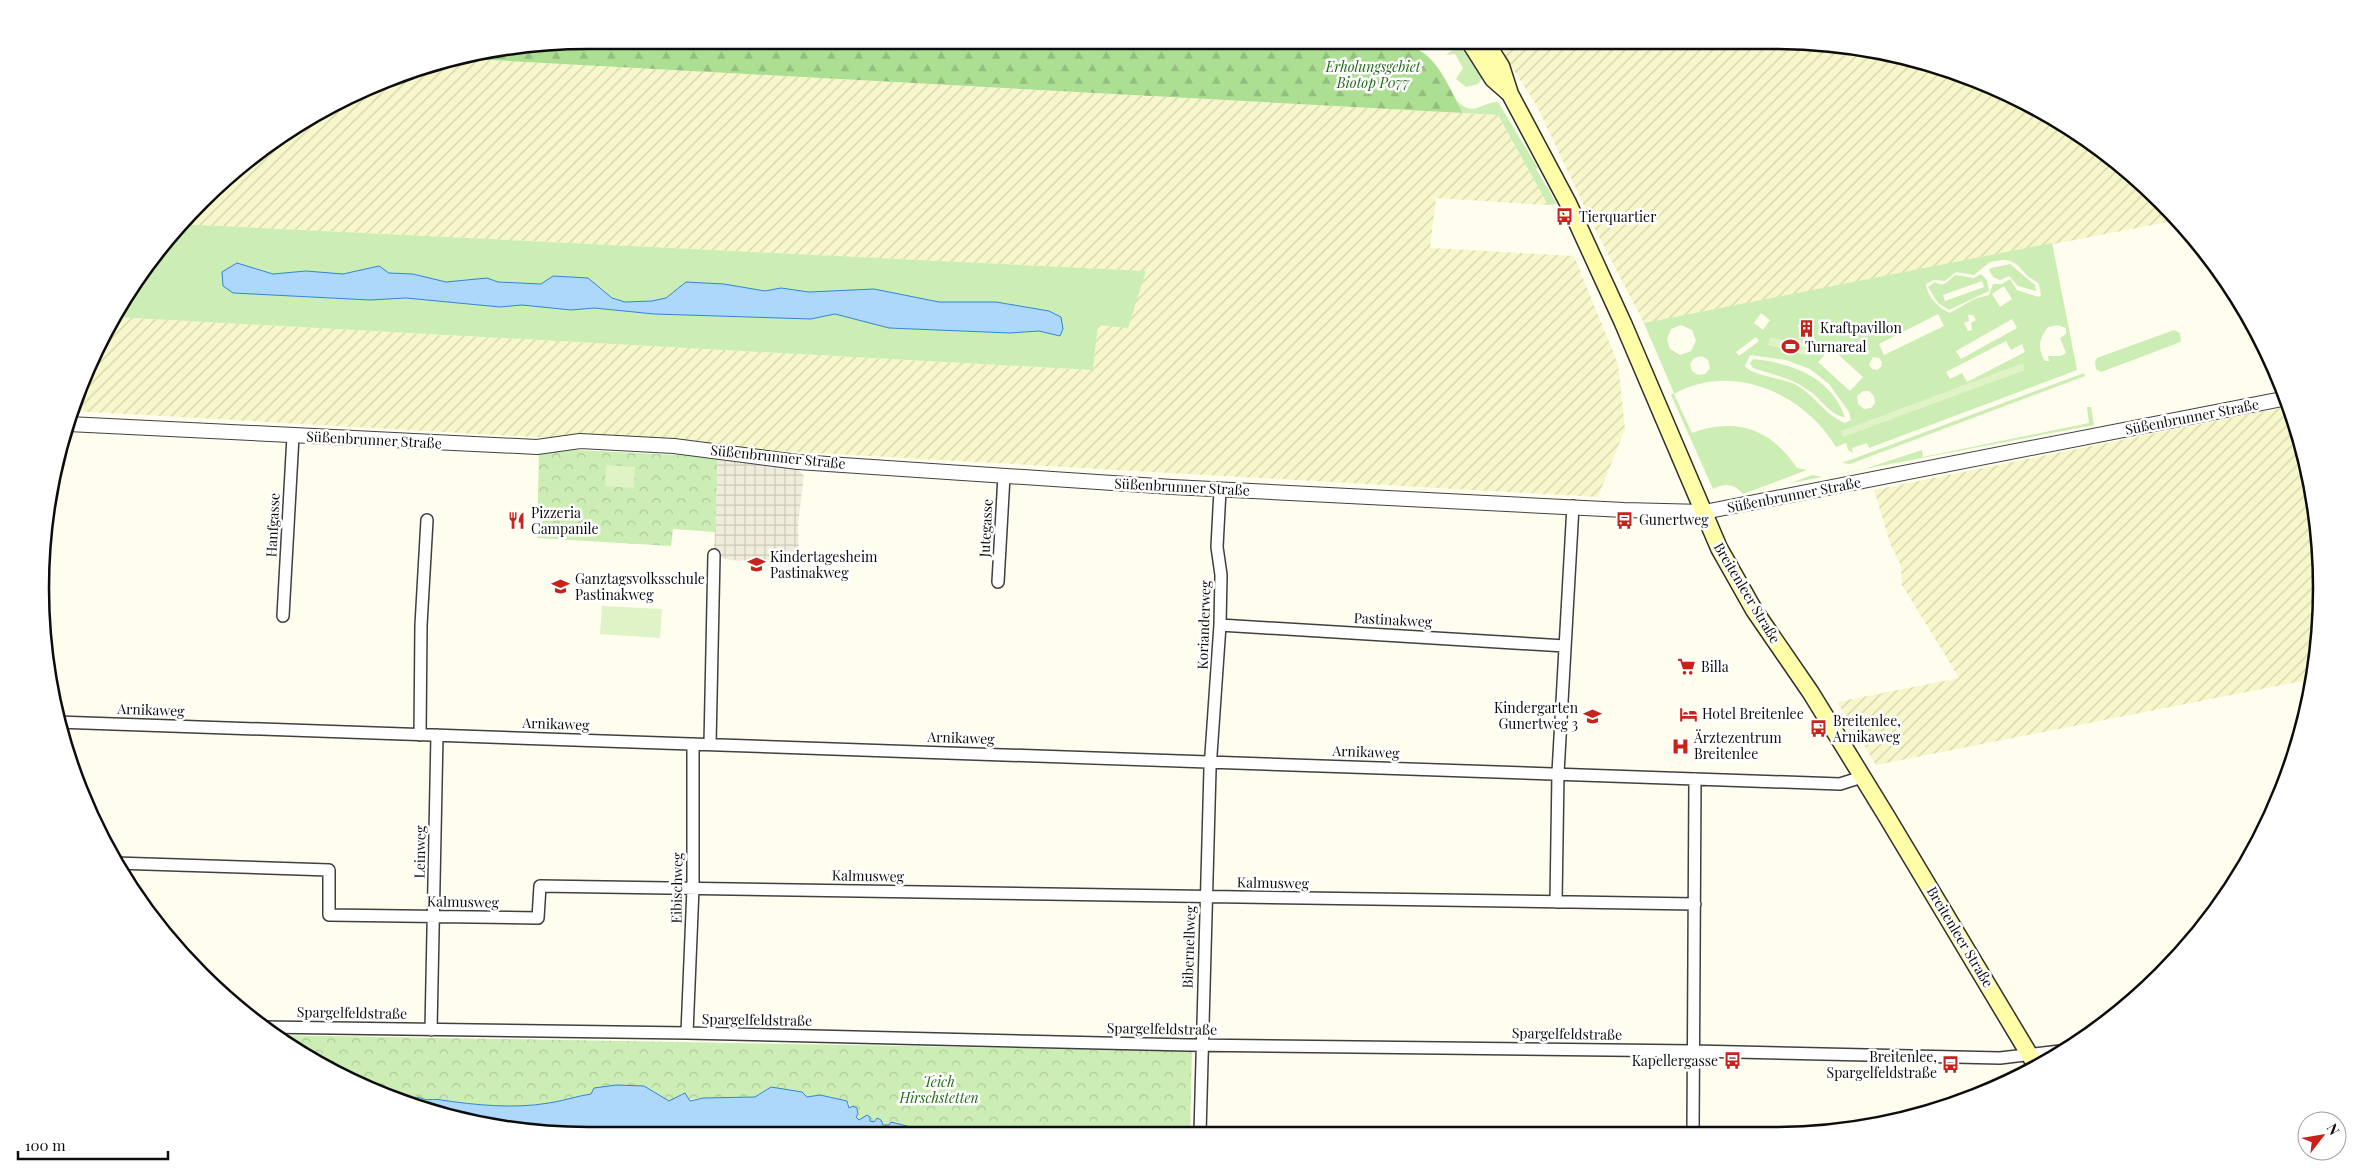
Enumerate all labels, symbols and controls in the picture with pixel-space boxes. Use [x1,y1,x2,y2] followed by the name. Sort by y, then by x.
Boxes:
[1325,57,1422,92] park label: Erholungsgebiet Biotop P077
[1555,207,1575,227] bus stop icon: Tierquartier
[1579,207,1657,226] place label: Tierquartier
[1796,318,1816,338] building icon: Kraftpavillon
[1820,318,1902,337] place label: Kraftpavillon
[1781,337,1801,357] sports icon: Turnareal
[1805,337,1866,356] place label: Turnareal
[2123,394,2260,439] street label: Süßenbrunner Straße
[306,426,442,453] street label: Süßenbrunner Straße
[710,440,847,473] street label: Süßenbrunner Straße
[1725,472,1862,517] street label: Süßenbrunner Straße
[1114,473,1250,500] street label: Süßenbrunner Straße
[261,492,284,558] street label: Hanfgasse
[974,498,997,559] street label: Jutegasse
[531,503,599,538] place label: Pizzeria Campanile
[1615,510,1635,530] bus stop icon: Gunertweg
[1639,510,1709,529] place label: Gunertweg
[507,511,527,531] restaurant icon: Pizzeria Campanile
[1710,539,1785,647] street label: Breitenleer Straße
[770,547,878,582] place label: Kindertagesheim Pastinakweg
[746,555,766,575] school or university icon: Kindertagesheim Pastinakweg
[575,569,705,604] place label: Ganztagsvolksschule Pastinakweg
[551,577,571,597] school or university icon: Ganztagsvolksschule Pastinakweg
[1192,580,1215,670] street label: Korianderweg
[1353,608,1433,631] street label: Pastinakweg
[1677,657,1697,677] supermarket icon: Billa
[1701,657,1729,676] place label: Billa
[1494,698,1579,733] place label: Kindergarten Gunertweg 3
[116,699,185,720] street label: Arnikaweg
[1678,704,1698,724] hotel icon: Hotel Breitenlee
[1702,704,1804,723] place label: Hotel Breitenlee
[1582,706,1602,726] school or university icon: Kindergarten Gunertweg 3
[1832,711,1901,746] place label: Breitenlee, Arnikaweg
[521,713,590,734] street label: Arnikaweg
[1809,719,1829,739] bus stop icon: Breitenlee, Arnikaweg
[926,727,995,748] street label: Arnikaweg
[1693,728,1782,763] place label: Ärztezentrum Breitenlee
[1670,736,1690,756] hospital icon: Ärztezentrum Breitenlee
[1331,741,1400,762] street label: Arnikaweg
[410,825,429,879] street label: Leinweg
[666,852,687,924] street label: Eibischweg
[832,865,905,886] street label: Kalmusweg
[1237,872,1310,893] street label: Kalmusweg
[1923,883,1998,991] street label: Breitenleer Straße
[427,891,500,912] street label: Kalmusweg
[1178,905,1199,989] street label: Bibernellweg
[297,1002,407,1023] street label: Spargelfeldstraße
[702,1009,812,1030] street label: Spargelfeldstraße
[1107,1018,1217,1039] street label: Spargelfeldstraße
[1512,1023,1622,1044] street label: Spargelfeldstraße
[1827,1047,1937,1082] place label: Breitenlee, Spargelfeldstraße
[1632,1051,1718,1070] place label: Kapellergasse
[1722,1051,1742,1071] bus stop icon: Kapellergasse
[1941,1055,1961,1075] bus stop icon: Breitenlee, Spargelfeldstraße
[898,1072,979,1107] park label: Teich Hirschstetten
[2297,1111,2347,1161] north arrow
[2323,1120,2344,1138] text: N
[18,1128,168,1160] scale bar
[25,1135,66,1155] text: 100 m

